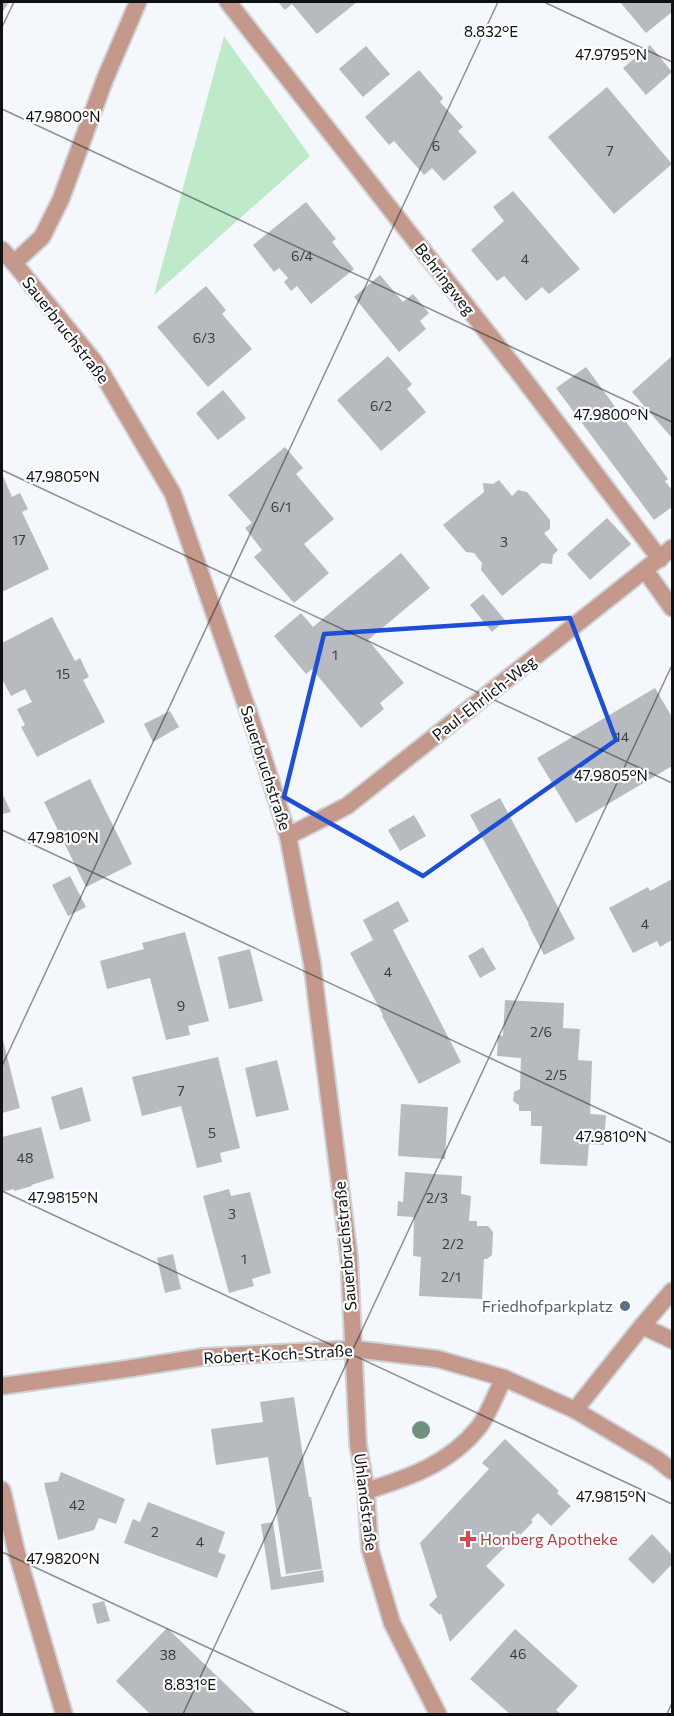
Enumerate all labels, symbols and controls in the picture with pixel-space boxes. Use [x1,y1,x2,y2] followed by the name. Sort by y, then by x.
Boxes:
[464,22,518,40] text: 8.832°E
[575,45,647,63] text: 47.9795°N
[26,107,101,125] text: 47.9800°N
[432,137,440,154] house number: 6
[606,142,614,159] house number: 7
[411,239,480,319] street label: Behringweg
[291,247,313,264] house number: 6/4
[521,250,530,267] house number: 4
[19,273,114,387] street label: Sauerbruchstraße
[193,329,215,346] house number: 6/3
[370,397,392,414] house number: 6/2
[574,405,649,423] text: 47.9800°N
[26,467,100,485] text: 47.9805°N
[271,498,291,515] house number: 6/1
[12,531,26,548] house number: 17
[500,533,508,550] house number: 3
[332,646,338,663] house number: 1
[428,651,540,744] street label: Paul-Ehrlich-Weg
[56,665,70,682] house number: 15
[237,703,296,833] street label: Sauerbruchstraße
[615,728,630,745] house number: 14
[574,766,648,784] text: 47.9805°N
[27,828,99,846] text: 47.9810°N
[641,915,650,932] house number: 4
[384,963,393,980] house number: 4
[177,997,185,1014] house number: 9
[530,1023,552,1040] house number: 2/6
[545,1066,567,1083] house number: 2/5
[177,1082,185,1099] house number: 7
[208,1124,216,1141] house number: 5
[575,1127,647,1145] text: 47.9810°N
[17,1149,33,1166] house number: 48
[329,1180,360,1312] street label: Sauerbruchstraße
[28,1188,98,1206] text: 47.9815°N
[426,1189,448,1206] house number: 2/3
[228,1205,236,1222] house number: 3
[442,1235,464,1252] house number: 2/2
[241,1250,247,1267] house number: 1
[441,1268,461,1285] house number: 2/1
[482,1296,613,1315] place label: Friedhofparkplatz
[618,1299,632,1313] marker: Friedhofparkplatz
[203,1340,353,1367] street label: Robert-Koch-Straße
[351,1452,382,1552] street label: Uhlandstraße
[576,1487,646,1505] text: 47.9815°N
[69,1496,85,1513] house number: 42
[151,1523,159,1540] house number: 2
[480,1529,618,1548] place label: Honberg Apotheke
[461,1532,475,1546] marker: Honberg Apotheke
[196,1533,205,1550] house number: 4
[26,1549,100,1567] text: 47.9820°N
[510,1645,526,1662] house number: 46
[160,1646,176,1663] house number: 38
[164,1675,216,1693] text: 8.831°E

